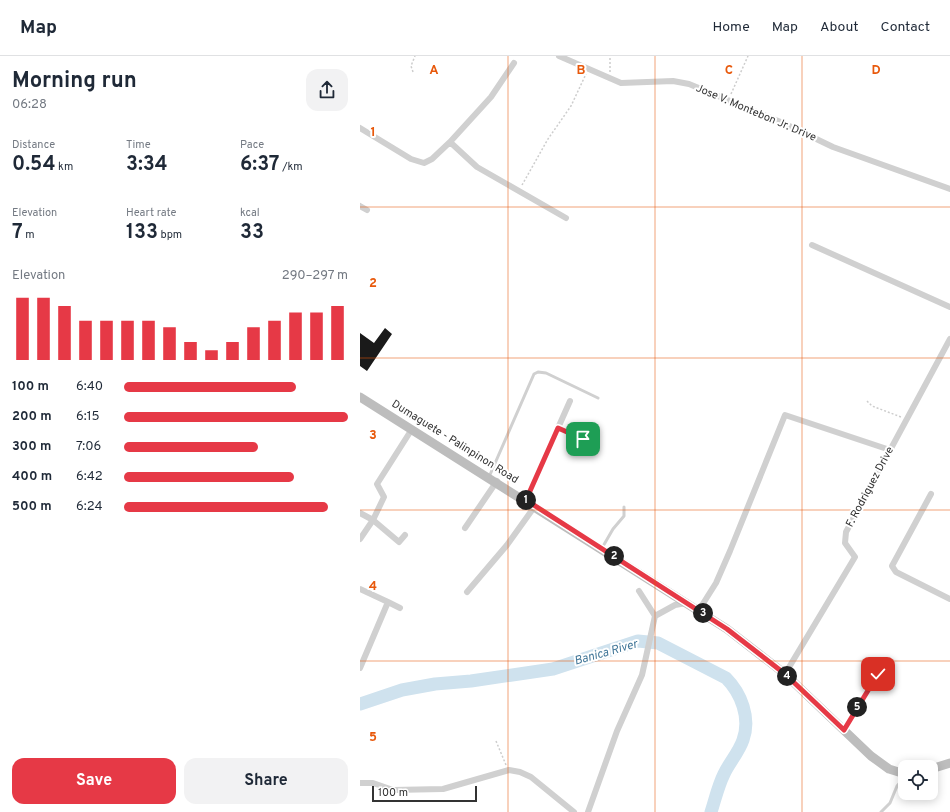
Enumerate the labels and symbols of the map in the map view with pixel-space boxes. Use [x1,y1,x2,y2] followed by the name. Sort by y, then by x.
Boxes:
[429,63,439,79] text: A
[577,63,586,79] text: B
[725,63,733,79] text: C
[871,63,881,79] text: D
[694,81,818,145] street label: Jose V. Montebon Jr. Drive
[370,125,376,141] text: 1
[369,276,377,292] text: 2
[389,397,521,487] street label: Dumaguete - Palinpinon Road
[566,422,600,456] pin
[369,428,377,444] text: 3
[843,444,897,530] street label: F. Rodriguez Drive
[516,490,536,510] pin: 1
[604,546,624,566] pin: 2
[369,579,377,595] text: 4
[693,603,713,623] pin: 3
[573,636,641,670] water label: Banica River
[861,657,895,691] pin
[777,666,797,686] pin: 4
[847,697,867,717] pin: 5
[369,730,377,746] text: 5
[372,784,477,803] scale bar

